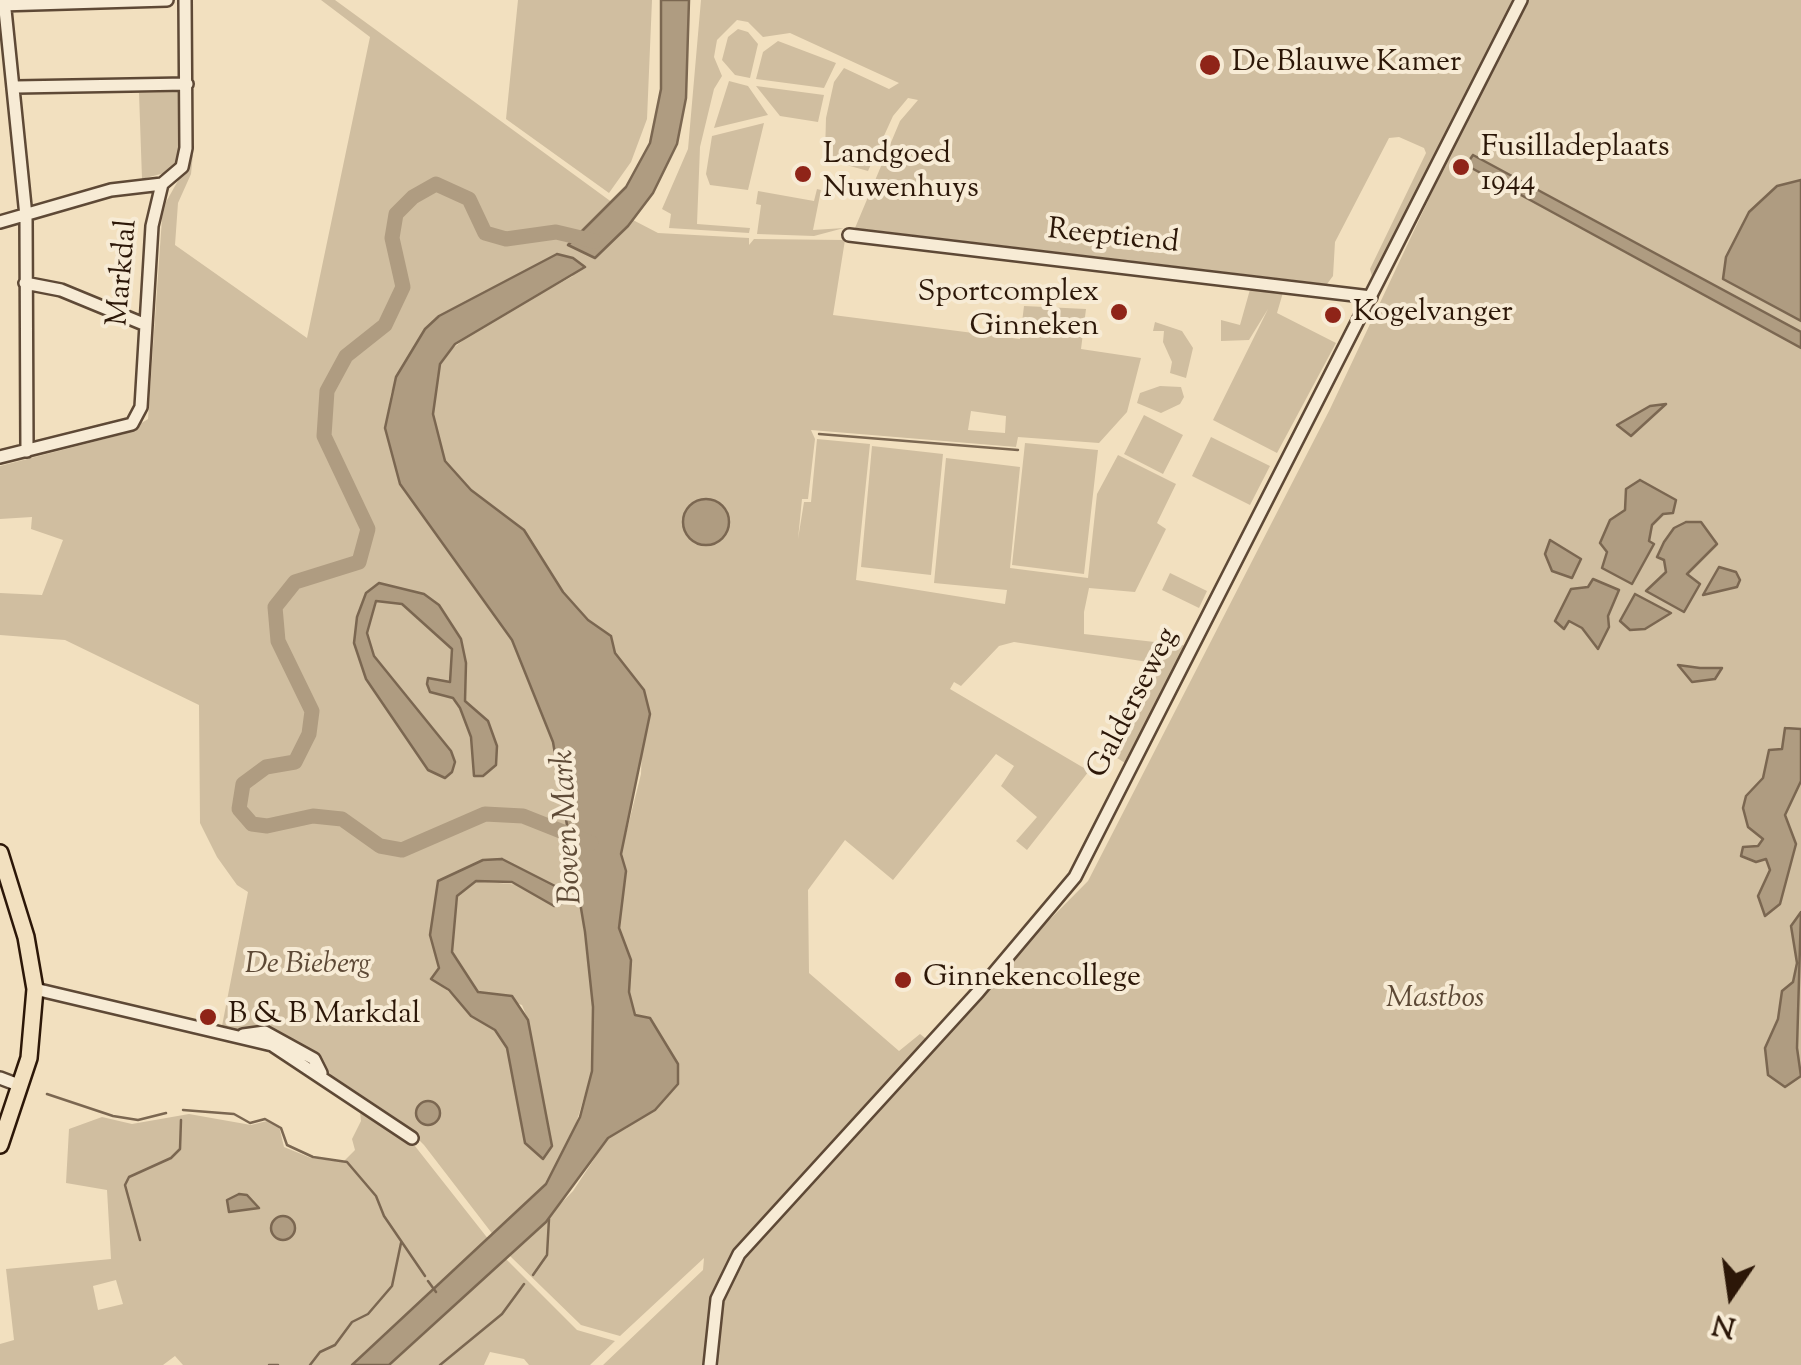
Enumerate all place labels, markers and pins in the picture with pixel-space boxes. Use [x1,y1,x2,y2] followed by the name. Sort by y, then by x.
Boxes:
[1232,47,1461,83] place label: De Blauwe Kamer
[1197,52,1223,78] marker: De Blauwe Kamer
[1481,132,1670,202] place label: Fusilladeplaats 1944
[823,139,979,210] place label: Landgoed Nuwenhuys
[1450,156,1472,178] marker: Fusilladeplaats 1944
[792,163,814,185] marker: Landgoed Nuwenhuys
[917,277,1099,348] place label: Sportcomplex Ginneken
[1353,297,1513,333] place label: Kogelvanger
[1108,301,1130,323] marker: Sportcomplex Ginneken
[1322,304,1344,326] marker: Kogelvanger
[923,962,1141,998] place label: Ginnekencollege
[892,969,914,991] marker: Ginnekencollege
[228,999,420,1035] place label: B & B Markdal
[197,1006,219,1028] marker: B & B Markdal

